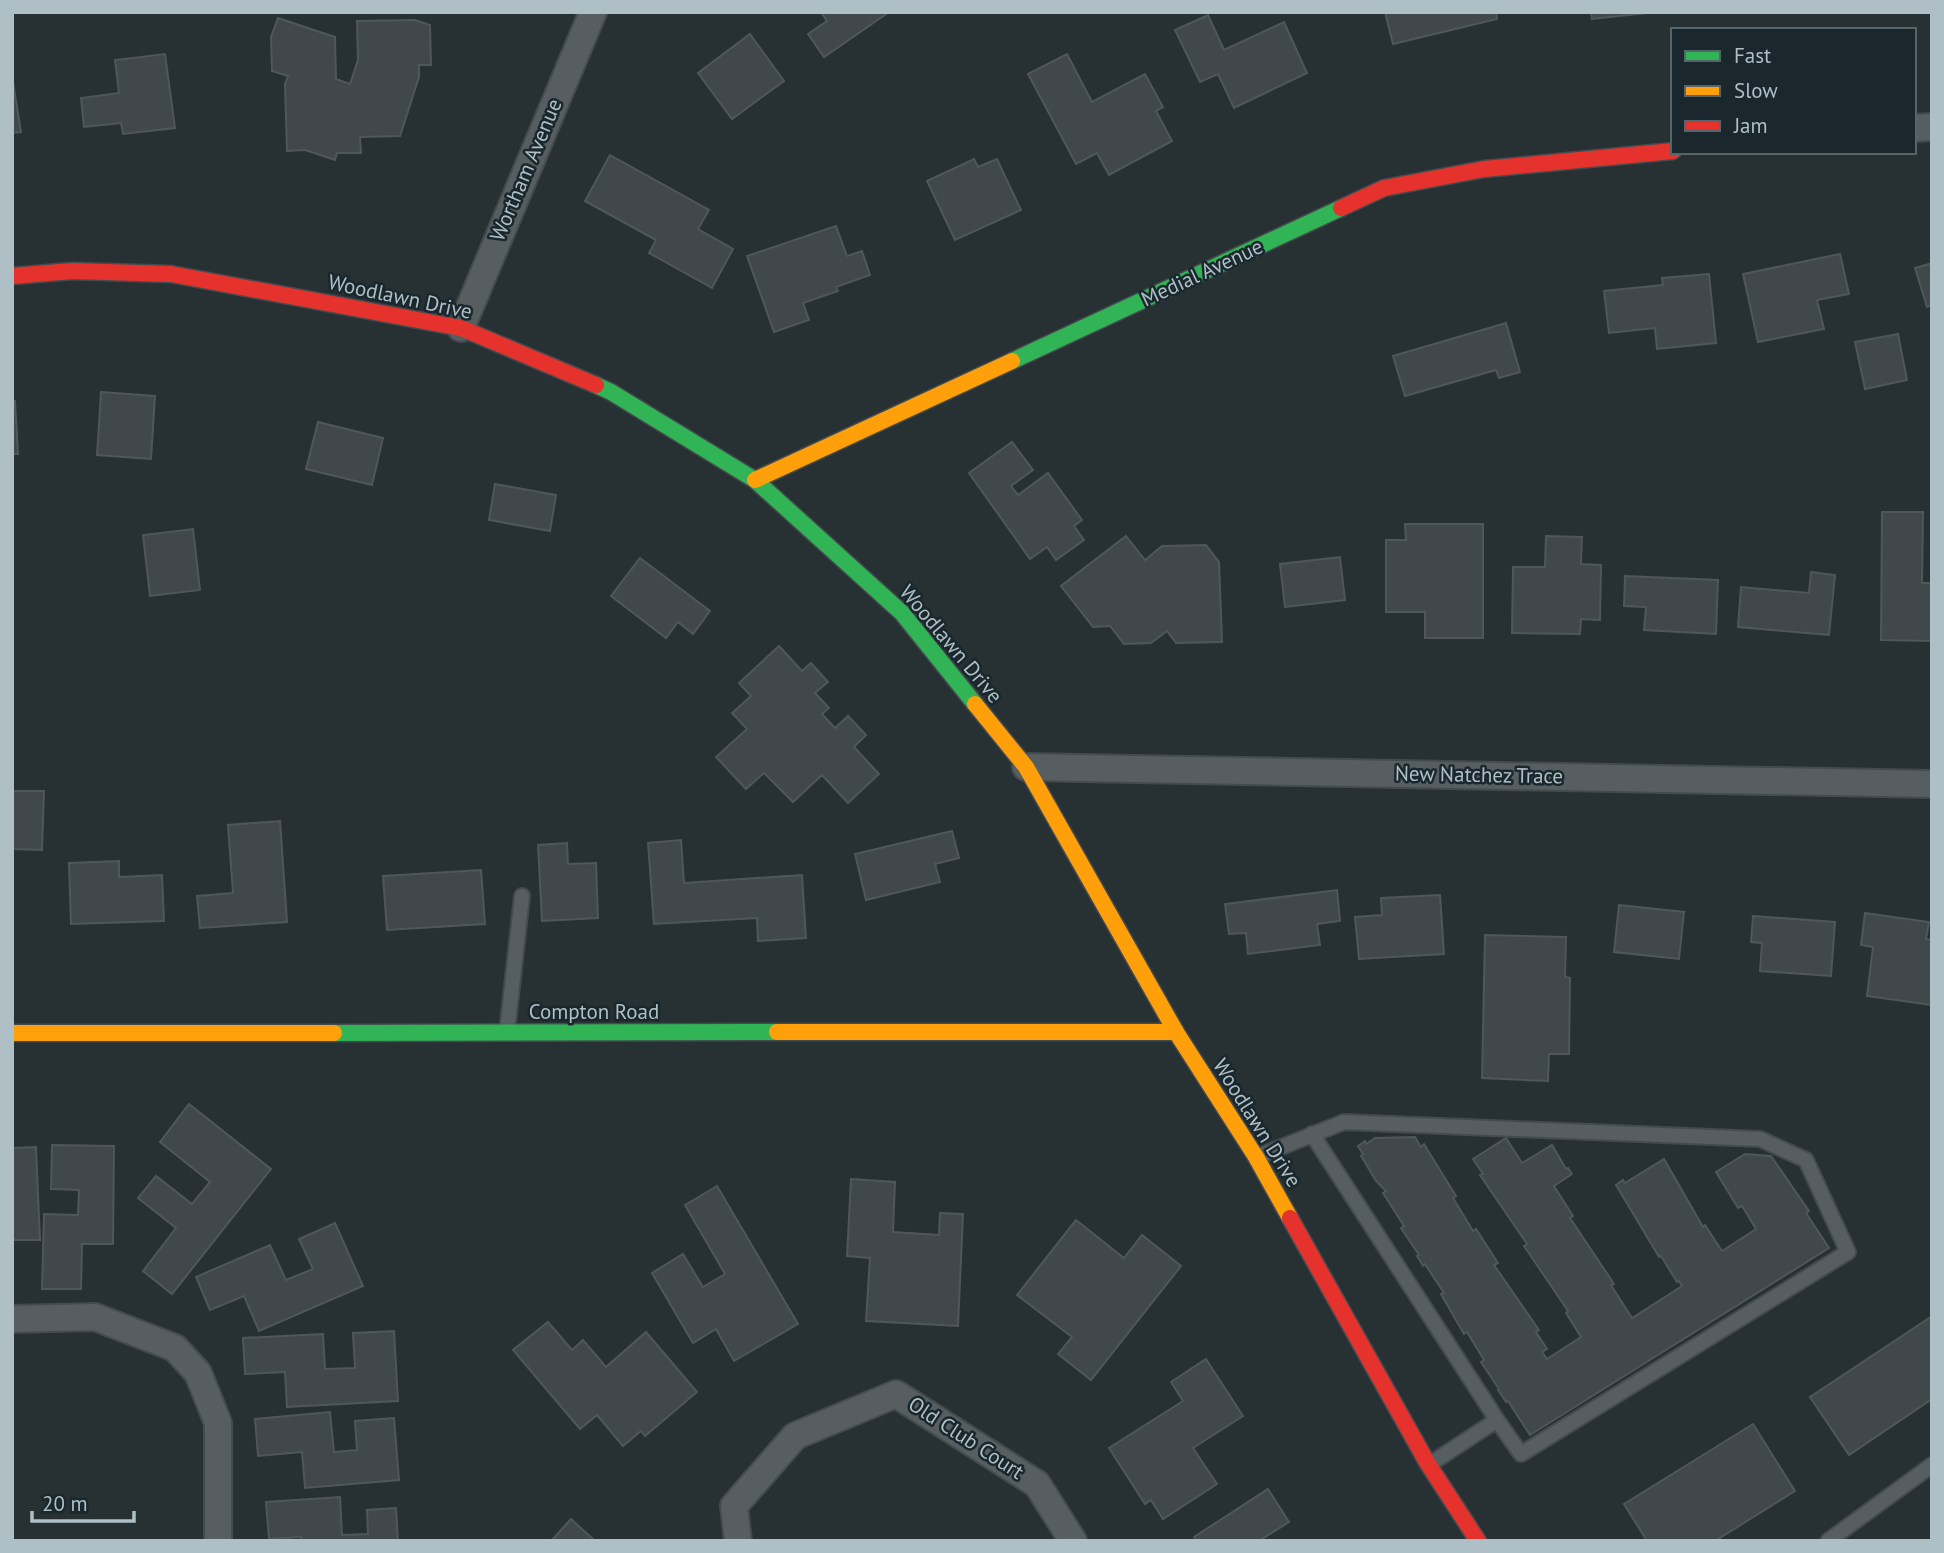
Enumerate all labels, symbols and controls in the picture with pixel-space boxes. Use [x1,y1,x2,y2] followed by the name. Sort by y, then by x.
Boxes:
[1671,28,1916,154] legend
[1734,42,1771,69] text: Fast
[1734,77,1778,104] text: Slow
[483,95,568,245] street label: Wortham Avenue
[1733,112,1768,139] text: Jam
[1137,233,1267,313] street label: Medial Avenue
[326,268,475,325] street label: Woodlawn Drive
[894,579,1009,708] street label: Woodlawn Drive
[1395,760,1563,789] street label: New Natchez Trace
[529,998,659,1025] street label: Compton Road
[1207,1053,1308,1192] street label: Woodlawn Drive
[903,1390,1029,1485] street label: Old Club Court
[32,1480,133,1524] scale bar
[42,1490,88,1517] text: 20 m

